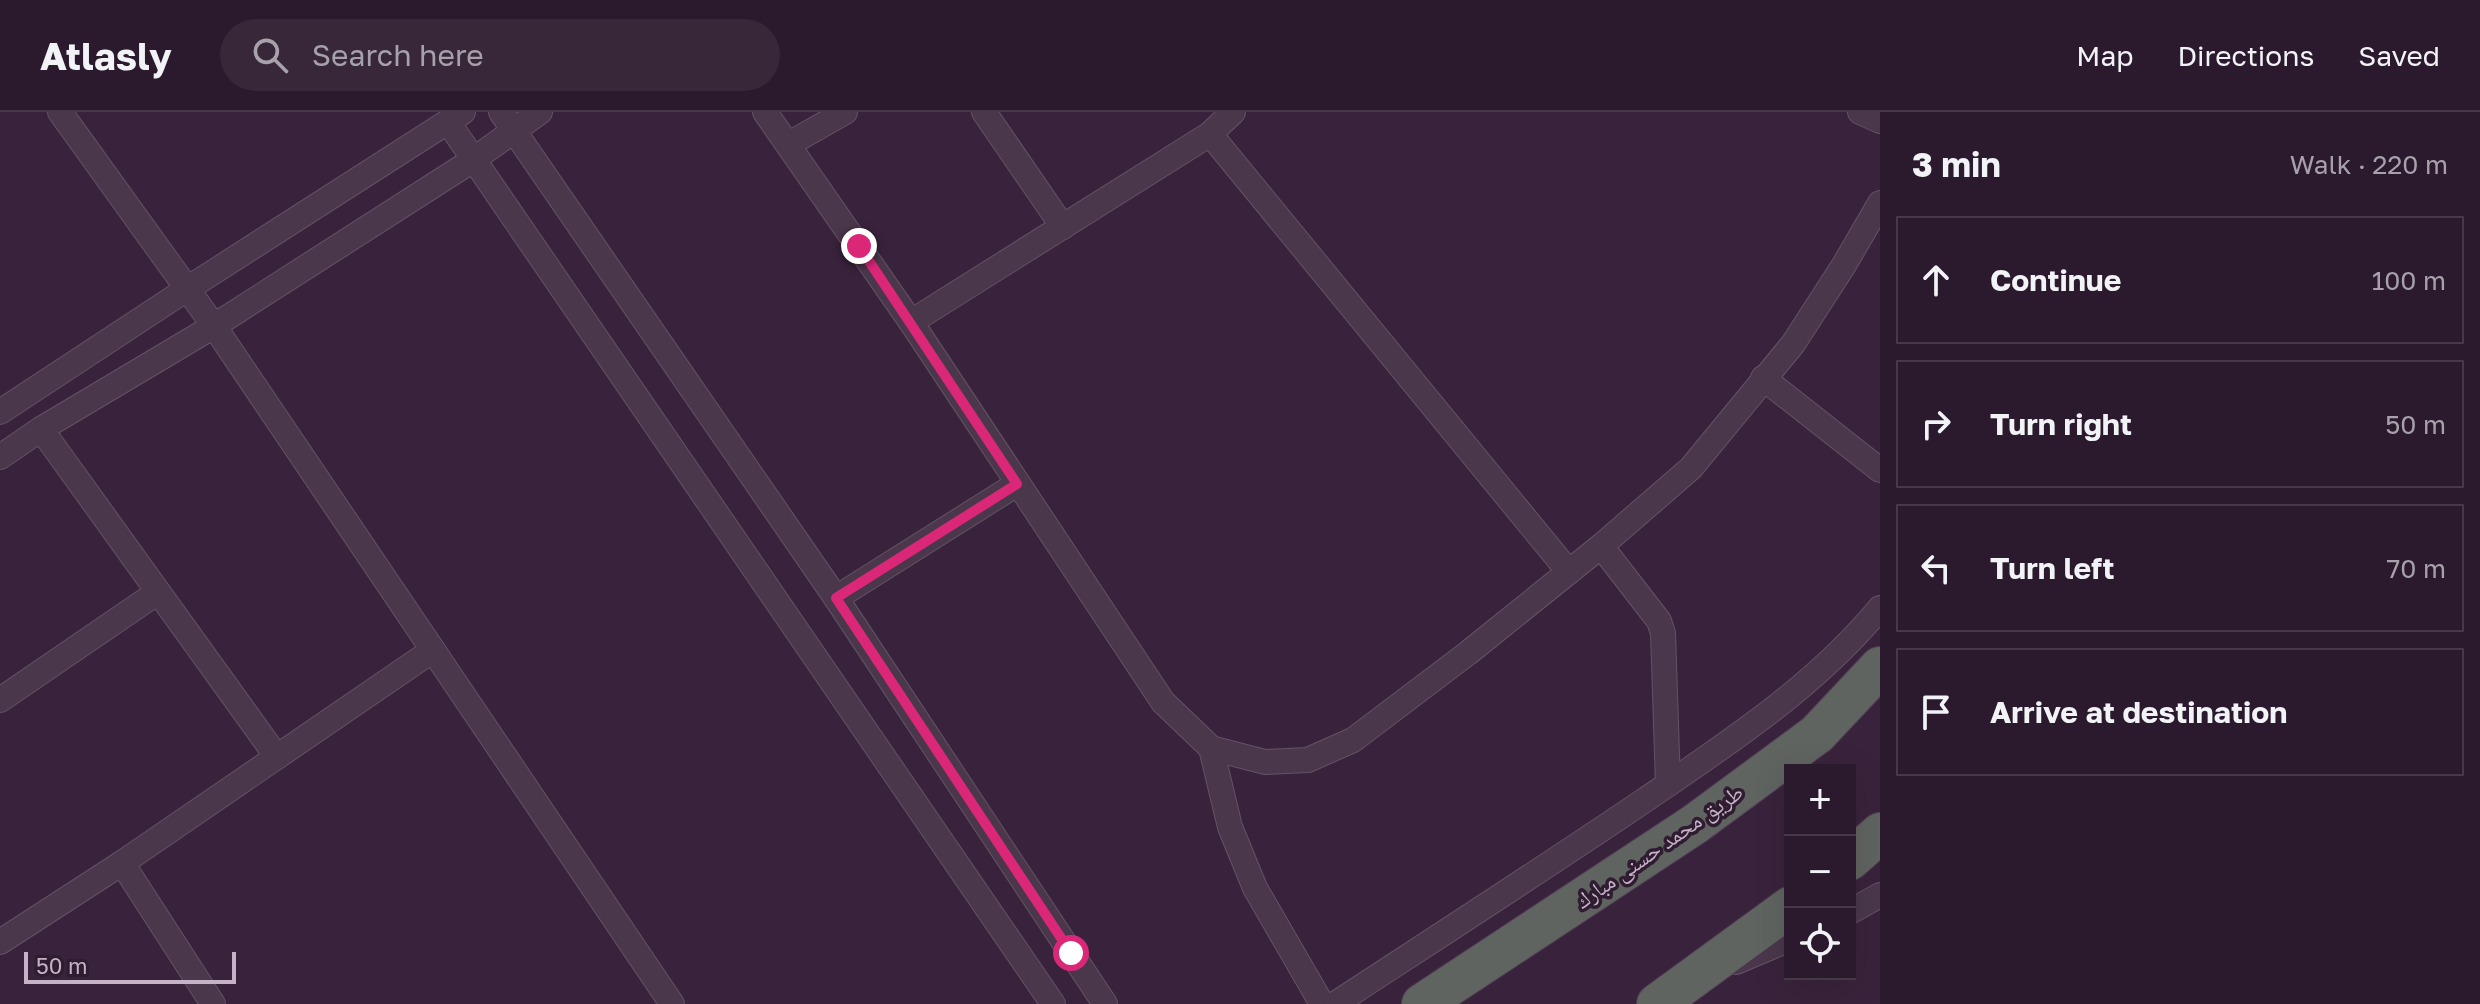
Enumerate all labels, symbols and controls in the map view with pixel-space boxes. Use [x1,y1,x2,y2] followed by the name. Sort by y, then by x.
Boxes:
[220,19,780,91] search box
[40,33,172,78] text: Atlasly
[248,33,292,77] icon: search
[312,37,484,73] text: Search here
[2076,39,2133,72] text: Map
[2177,39,2314,72] text: Directions
[2358,39,2440,72] text: Saved
[1912,144,2001,184] text: 3 min
[2290,149,2448,180] text: Walk · 220 m
[841,228,877,264] route end
[1914,258,1958,302] icon: ahead
[1990,262,2121,298] text: Continue
[2372,265,2446,296] text: 100 m
[1914,402,1958,446] icon: right
[1990,406,2132,442] text: Turn right
[2385,409,2446,440] text: 50 m
[1914,546,1958,590] icon: left
[1990,550,2115,586] text: Turn left
[2387,553,2446,584] text: 70 m
[1914,690,1958,734] icon: arrive
[1990,694,2287,730] text: Arrive at destination
[1784,764,1856,980] map controls
[1784,764,1856,836] button: +
[1570,778,1748,914] street label: طريق محمد حسنى مبارك
[1784,836,1856,908] button: −
[1784,908,1856,980] button: locate
[1053,935,1089,971] route start
[24,948,236,984] scale bar
[36,952,87,979] text: 50 m

